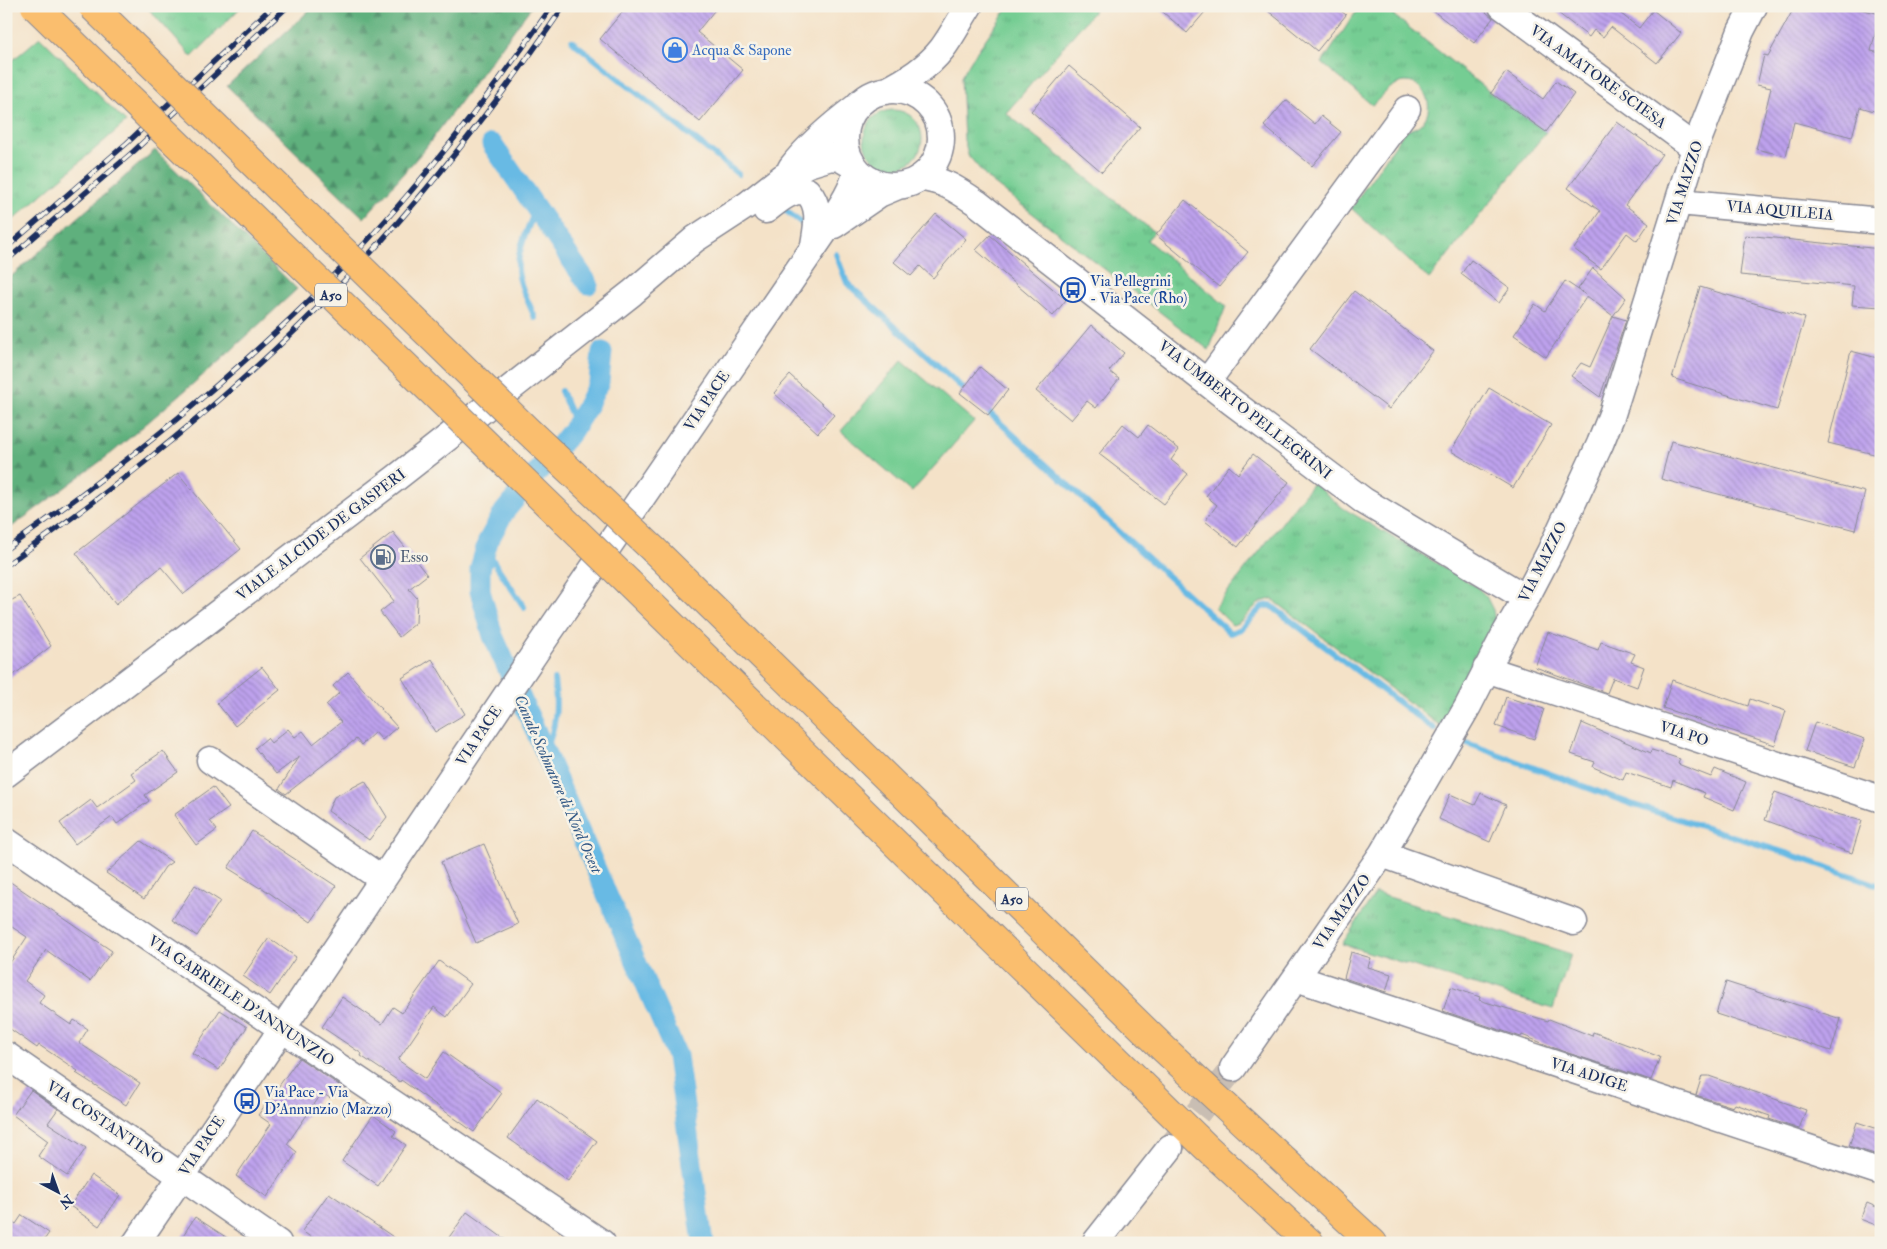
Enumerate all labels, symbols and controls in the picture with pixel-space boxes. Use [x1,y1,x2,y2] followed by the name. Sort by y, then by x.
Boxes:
[1526,21,1670,133] street label: VIA AMATORE SCIESA
[662,37,688,63] shop icon: Acqua & Sapone
[691,41,791,61] place label: Acqua & Sapone
[1662,138,1708,228] street label: VIA MAZZO
[1726,197,1835,225] street label: VIA AQUILEIA
[1090,272,1188,308] place label: Via Pellegrini - Via Pace (Rho)
[1060,277,1086,303] bus stop icon: Via Pellegrini - Via Pace (Rho)
[315,284,347,306] road number: A50
[1154,336,1336,484] street label: VIA UMBERTO PELLEGRINI
[680,367,734,435] street label: VIA PACE
[233,465,409,605] street label: VIALE ALCIDE DE GASPERI
[1515,518,1571,606] street label: VIA MAZZO
[370,544,396,570] fuel station icon: Esso
[400,548,428,567] place label: Esso
[510,692,607,878] water label: Canale Scolmatore di Nord Ovest
[452,702,506,770] street label: VIA PACE
[1657,717,1711,751] street label: VIA PO
[1309,870,1375,954] street label: VIA MAZZO
[996,888,1028,911] road number: A50
[144,931,338,1071] street label: VIA GABRIELE D'ANNUNZIO
[1548,1054,1630,1096] street label: VIA ADIGE
[43,1077,167,1169] street label: VIA COSTANTINO
[264,1083,392,1119] place label: Via Pace - Via D'Annunzio (Mazzo)
[234,1088,260,1114] bus stop icon: Via Pace - Via D'Annunzio (Mazzo)
[175,1112,229,1180] street label: VIA PACE
[32,1166,82,1216] north arrow
[56,1190,77,1212] text: N

